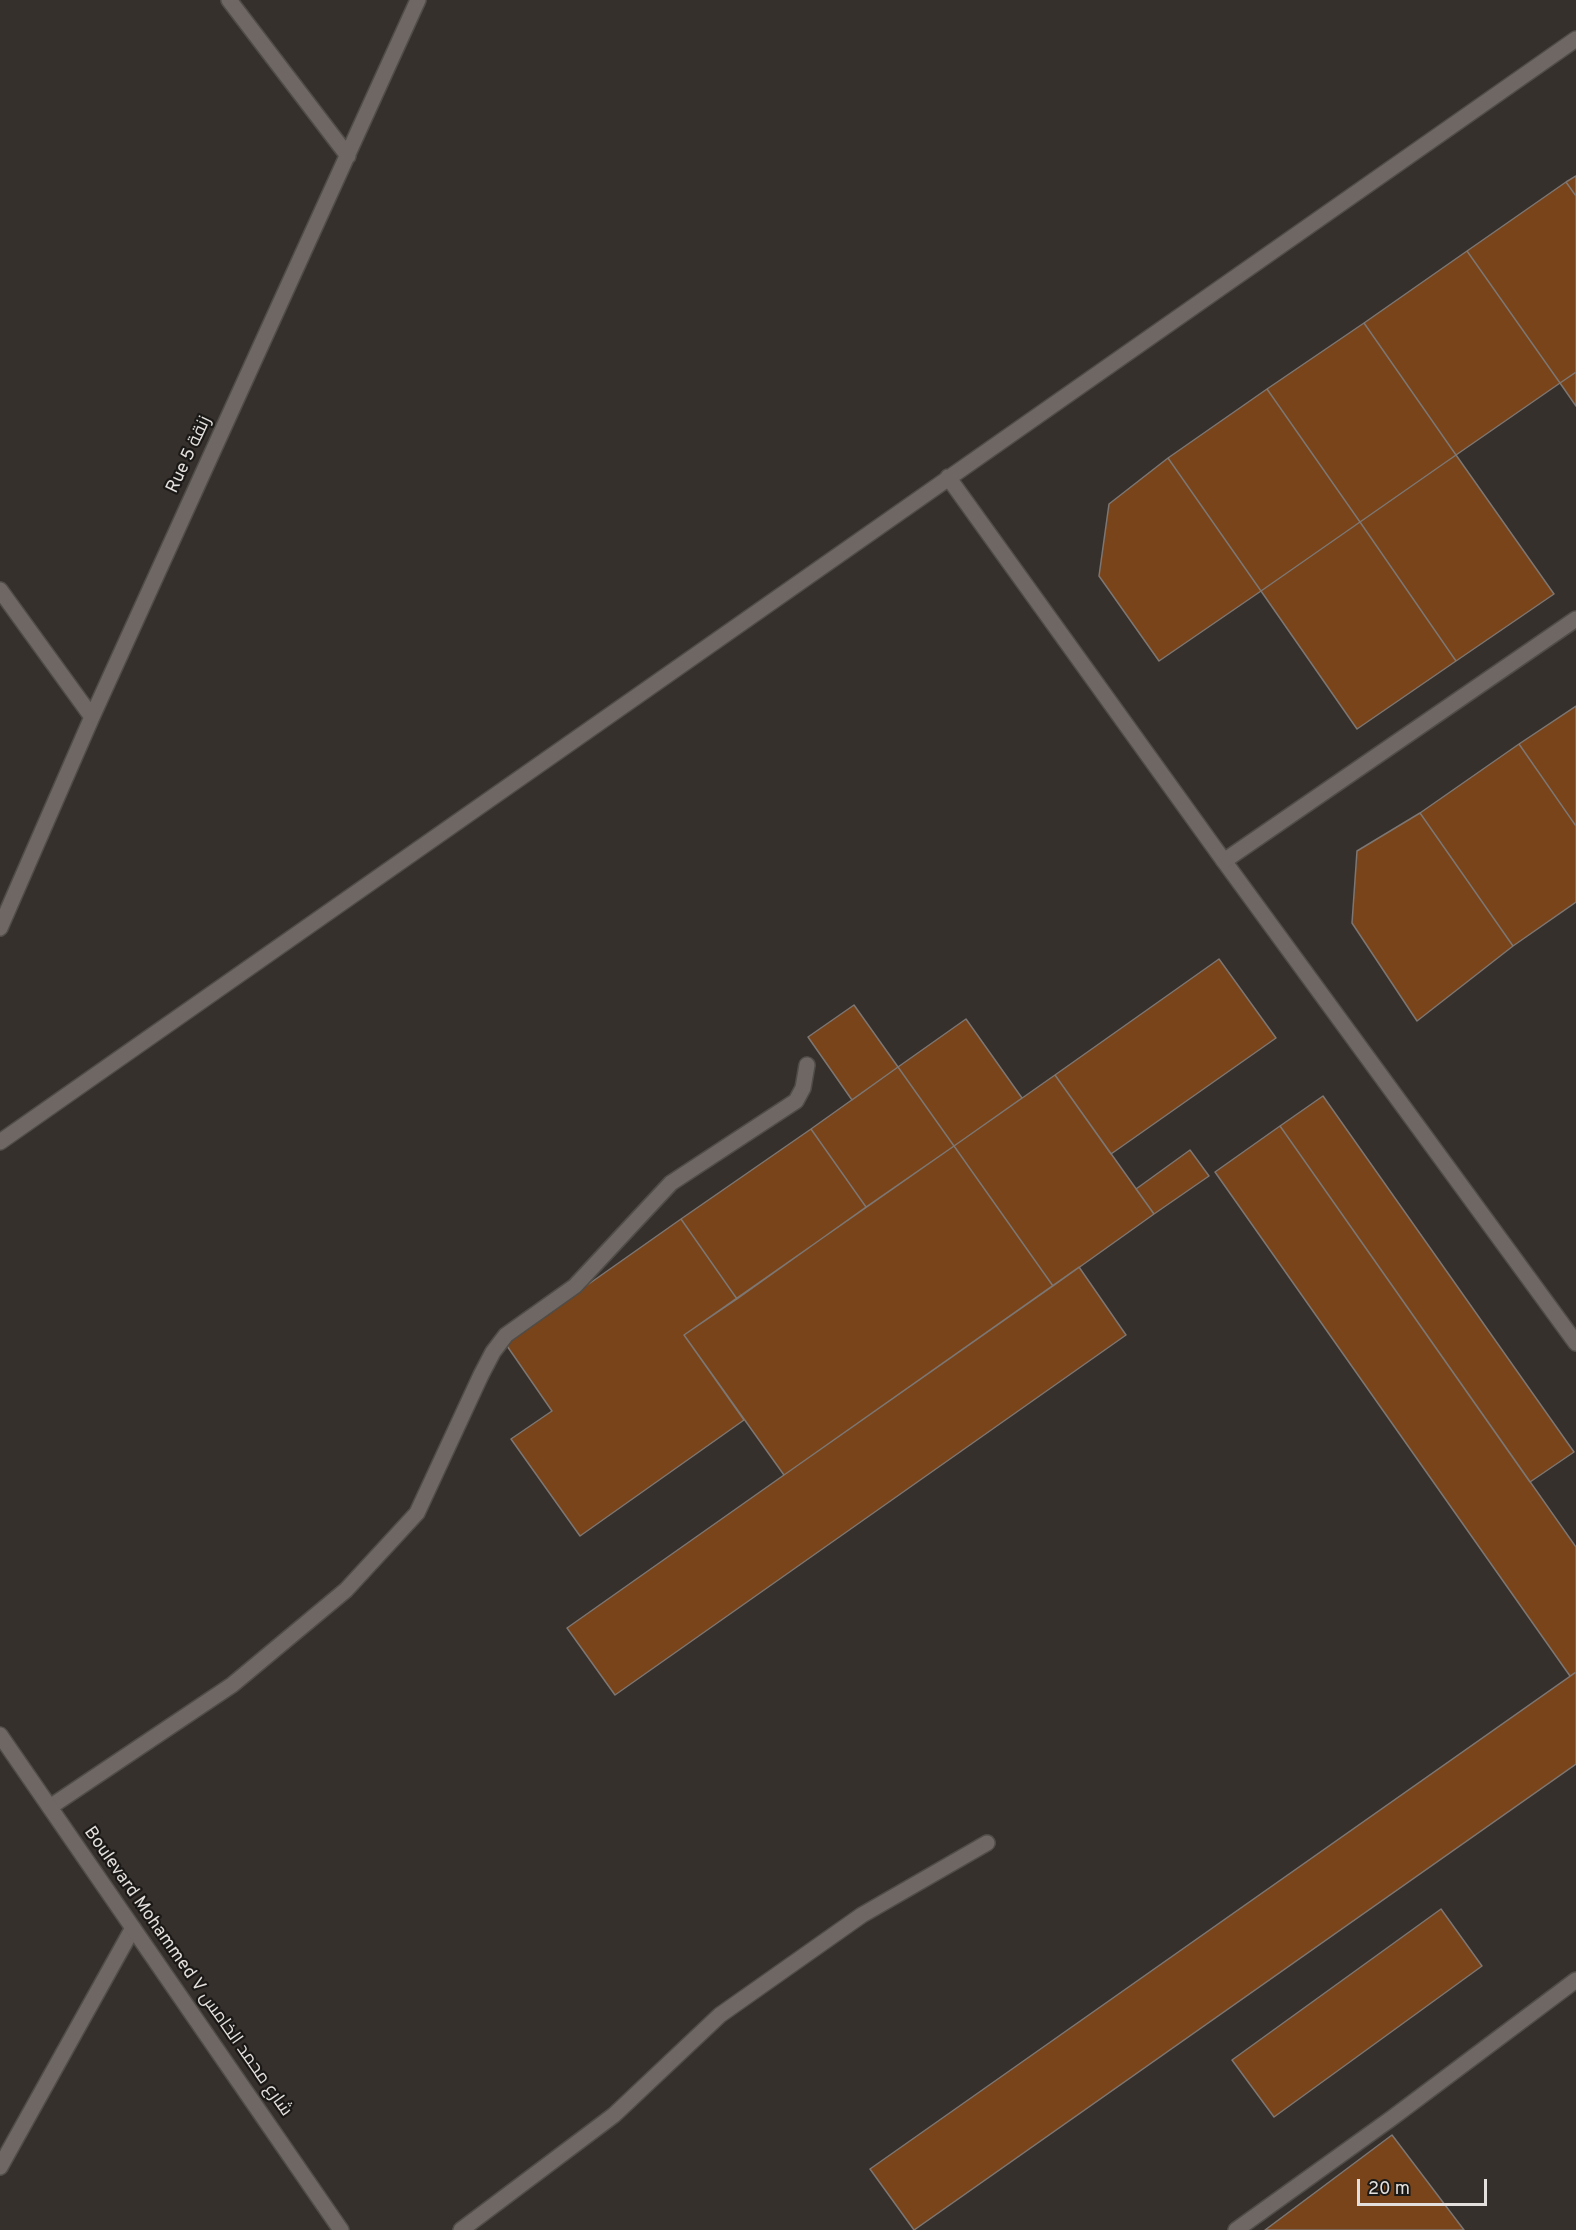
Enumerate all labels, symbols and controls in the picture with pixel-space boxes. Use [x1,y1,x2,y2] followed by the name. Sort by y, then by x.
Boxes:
[163,413,217,497] street label: Rue 5 زنقة
[78,1823,296,2121] street label: Boulevard Mohammed V شارع محمد الخامس
[1360,2167,1490,2205] scale bar
[1368,2178,1410,2201] text: 20 m

